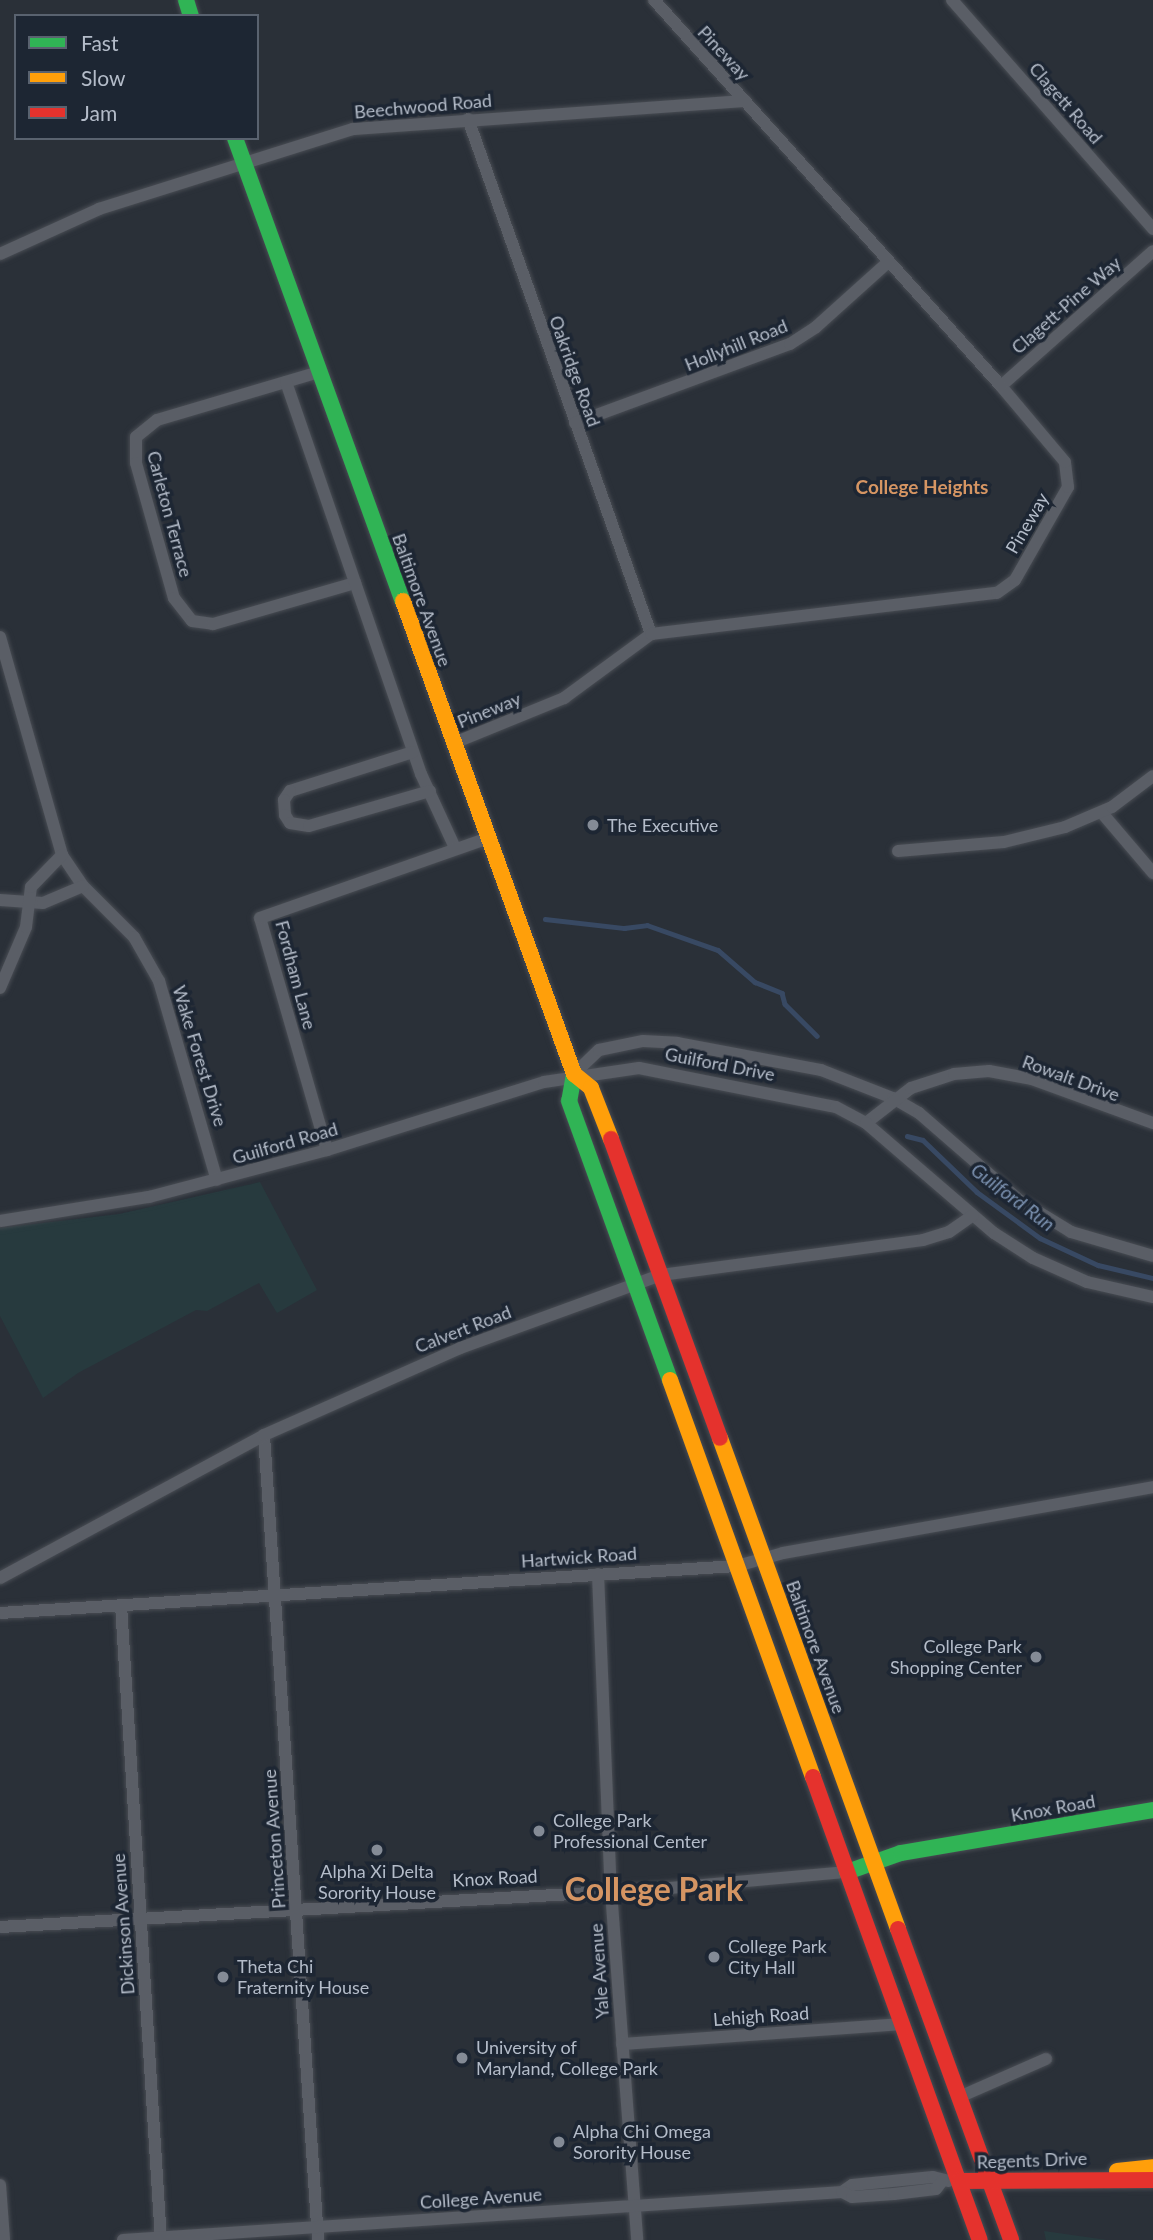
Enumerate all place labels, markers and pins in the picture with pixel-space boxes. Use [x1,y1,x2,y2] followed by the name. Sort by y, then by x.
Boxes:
[607,814,718,836] place label: The Executive
[585,817,601,833] marker: The Executive
[890,1636,1022,1678] place label: College Park Shopping Center
[1028,1649,1044,1665] marker: College Park Shopping Center
[553,1810,707,1853] place label: College Park Professional Center
[531,1823,547,1839] marker: College Park Professional Center
[369,1842,385,1858] marker: Alpha Xi Delta Sorority House
[318,1861,436,1904] place label: Alpha Xi Delta Sorority House
[728,1936,827,1979] place label: College Park City Hall
[706,1949,722,1965] marker: College Park City Hall
[237,1956,370,1998] place label: Theta Chi Fraternity House
[215,1969,231,1985] marker: Theta Chi Fraternity House
[476,2037,658,2080] place label: University of Maryland, College Park
[454,2050,470,2066] marker: University of Maryland, College Park
[573,2121,711,2164] place label: Alpha Chi Omega Sorority House
[551,2134,567,2150] marker: Alpha Chi Omega Sorority House

